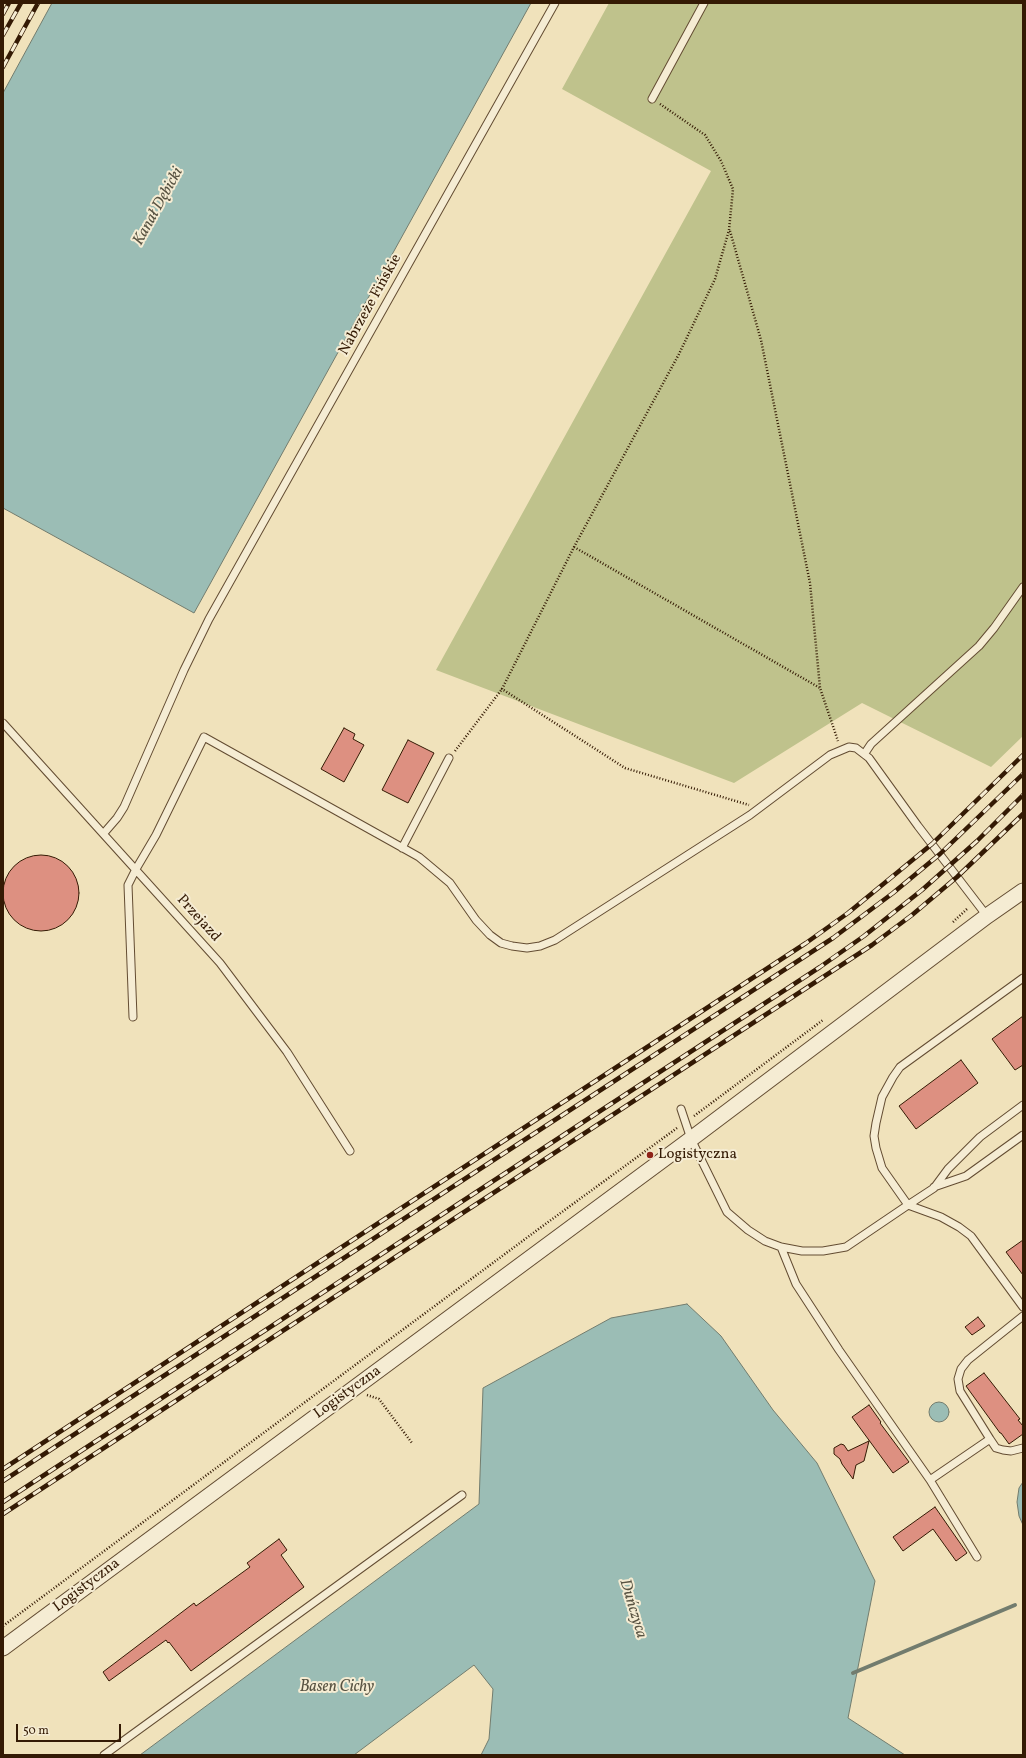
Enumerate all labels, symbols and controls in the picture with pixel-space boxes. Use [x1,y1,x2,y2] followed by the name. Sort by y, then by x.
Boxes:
[130,165,188,249] water label: Kanał Dębicki
[336,251,406,359] street label: Nabrzeże Fińskie
[172,892,224,946] street label: Przejazd
[658,1146,737,1164] place label: Logistyczna
[645,1150,655,1160] marker: Logistyczna
[311,1363,385,1423] street label: Logistyczna
[50,1555,124,1617] street label: Logistyczna
[614,1577,650,1641] water label: Duńczyca
[300,1678,374,1698] water label: Basen Cichy
[18,1716,123,1742] scale bar
[23,1723,49,1739] text: 50 m

